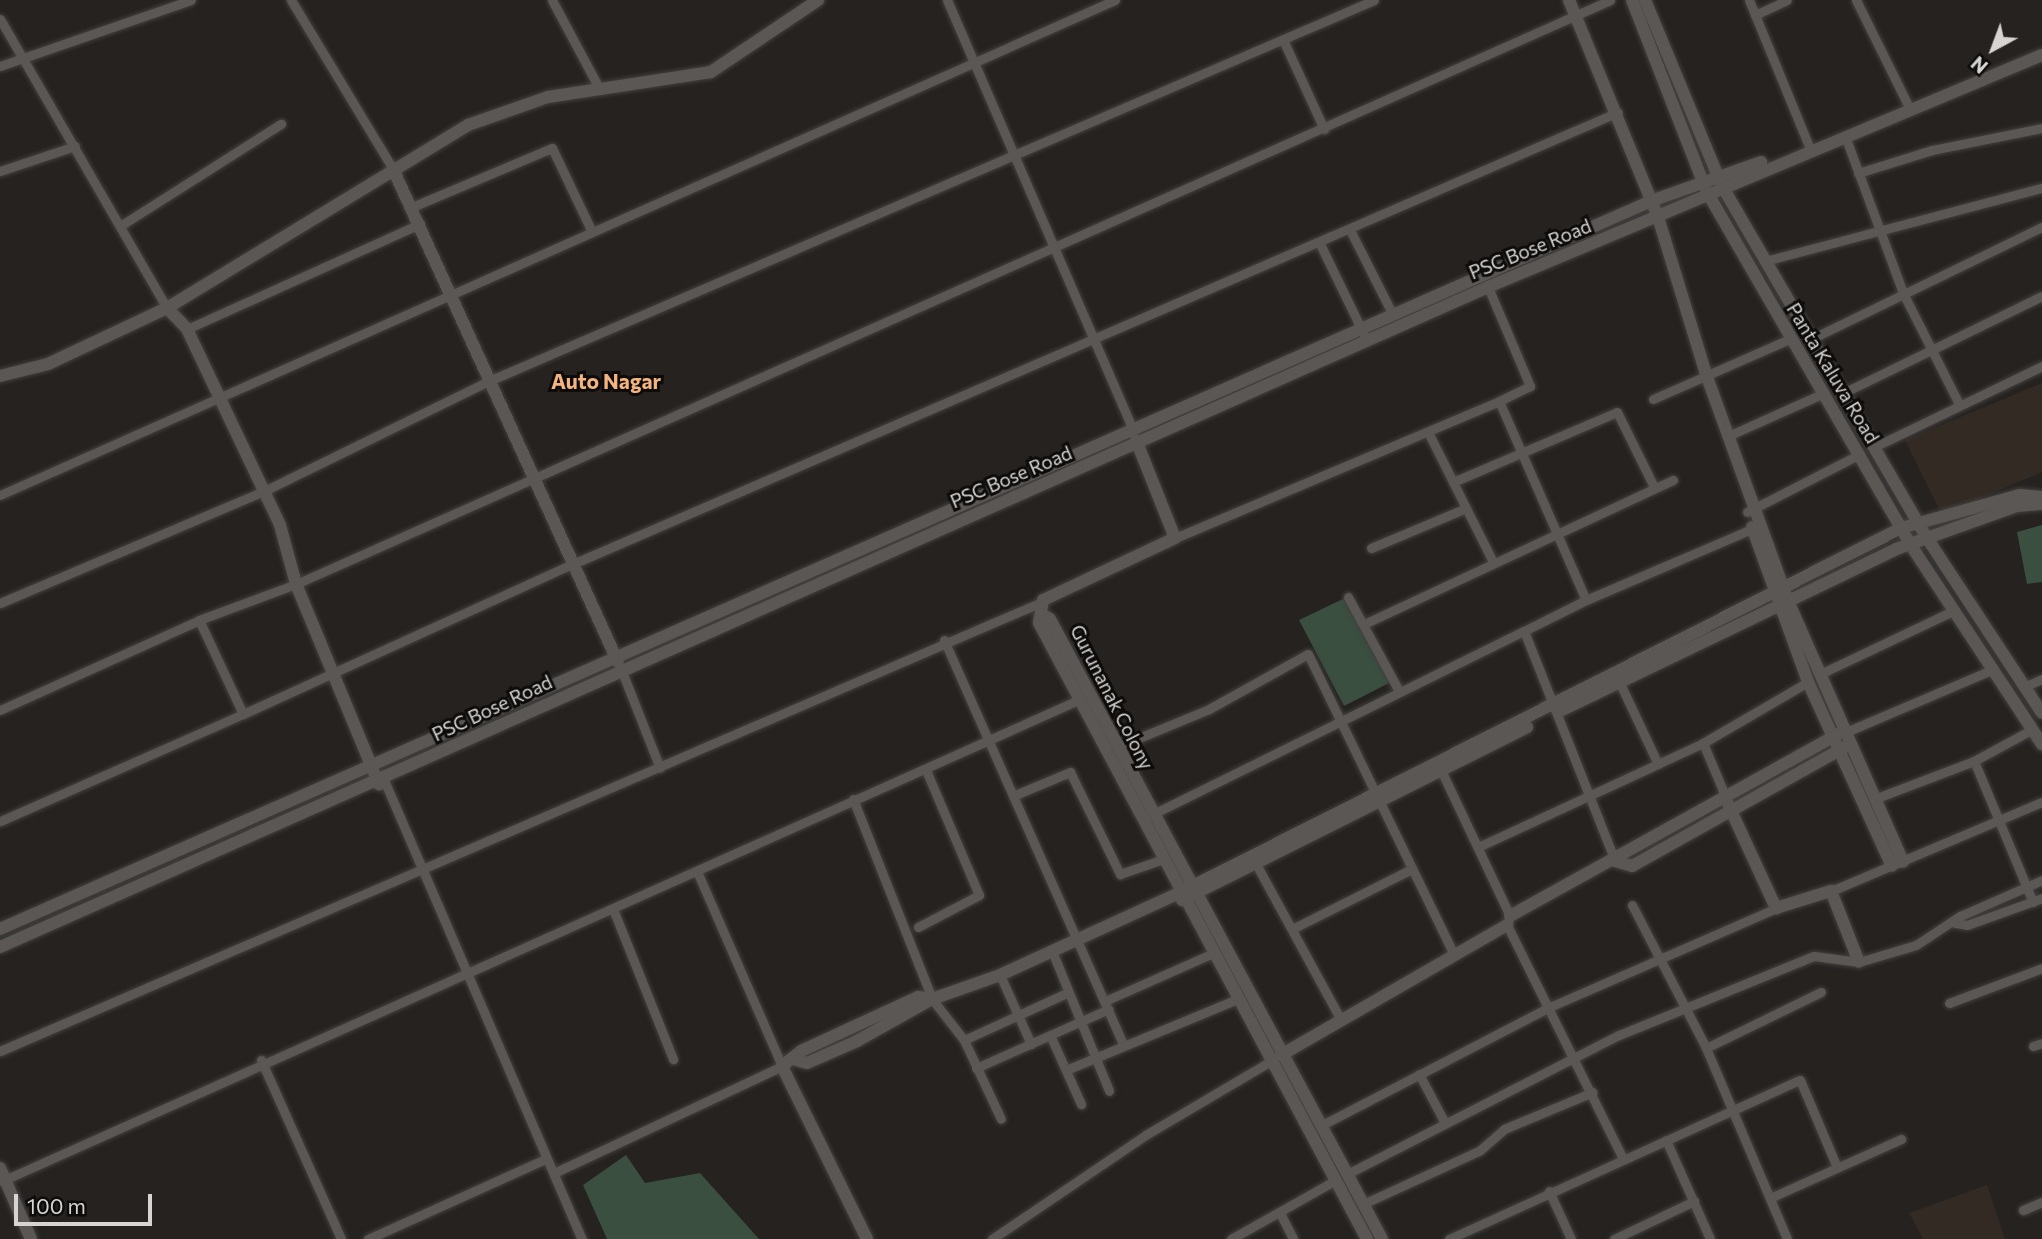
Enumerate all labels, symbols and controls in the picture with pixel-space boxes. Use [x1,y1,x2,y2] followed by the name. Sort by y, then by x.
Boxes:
[1958,14,2028,84] north arrow
[1966,52,1992,79] text: N
[1466,214,1594,284] street label: PSC Bose Road
[1782,299,1884,447] street label: Panta Kaluva Road
[551,368,661,394] district label: Auto Nagar
[947,441,1075,513] street label: PSC Bose Road
[1066,621,1158,773] street label: Gurunanak Colony
[428,670,556,746] street label: PSC Bose Road
[18,1180,156,1224] scale bar
[27,1193,86,1218] text: 100 m

